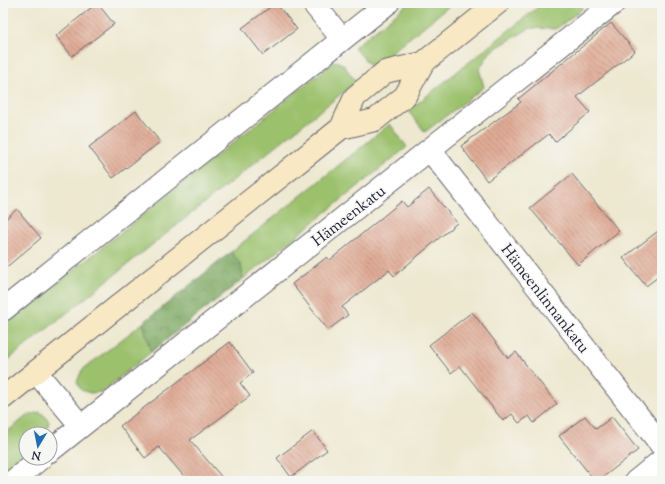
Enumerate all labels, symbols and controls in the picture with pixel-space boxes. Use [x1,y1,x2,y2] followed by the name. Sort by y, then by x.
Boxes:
[308,181,391,253] street label: Hämeenkatu
[494,240,594,359] street label: Hämeenlinnankatu
[18,426,58,466] north arrow
[31,446,43,464] text: N

